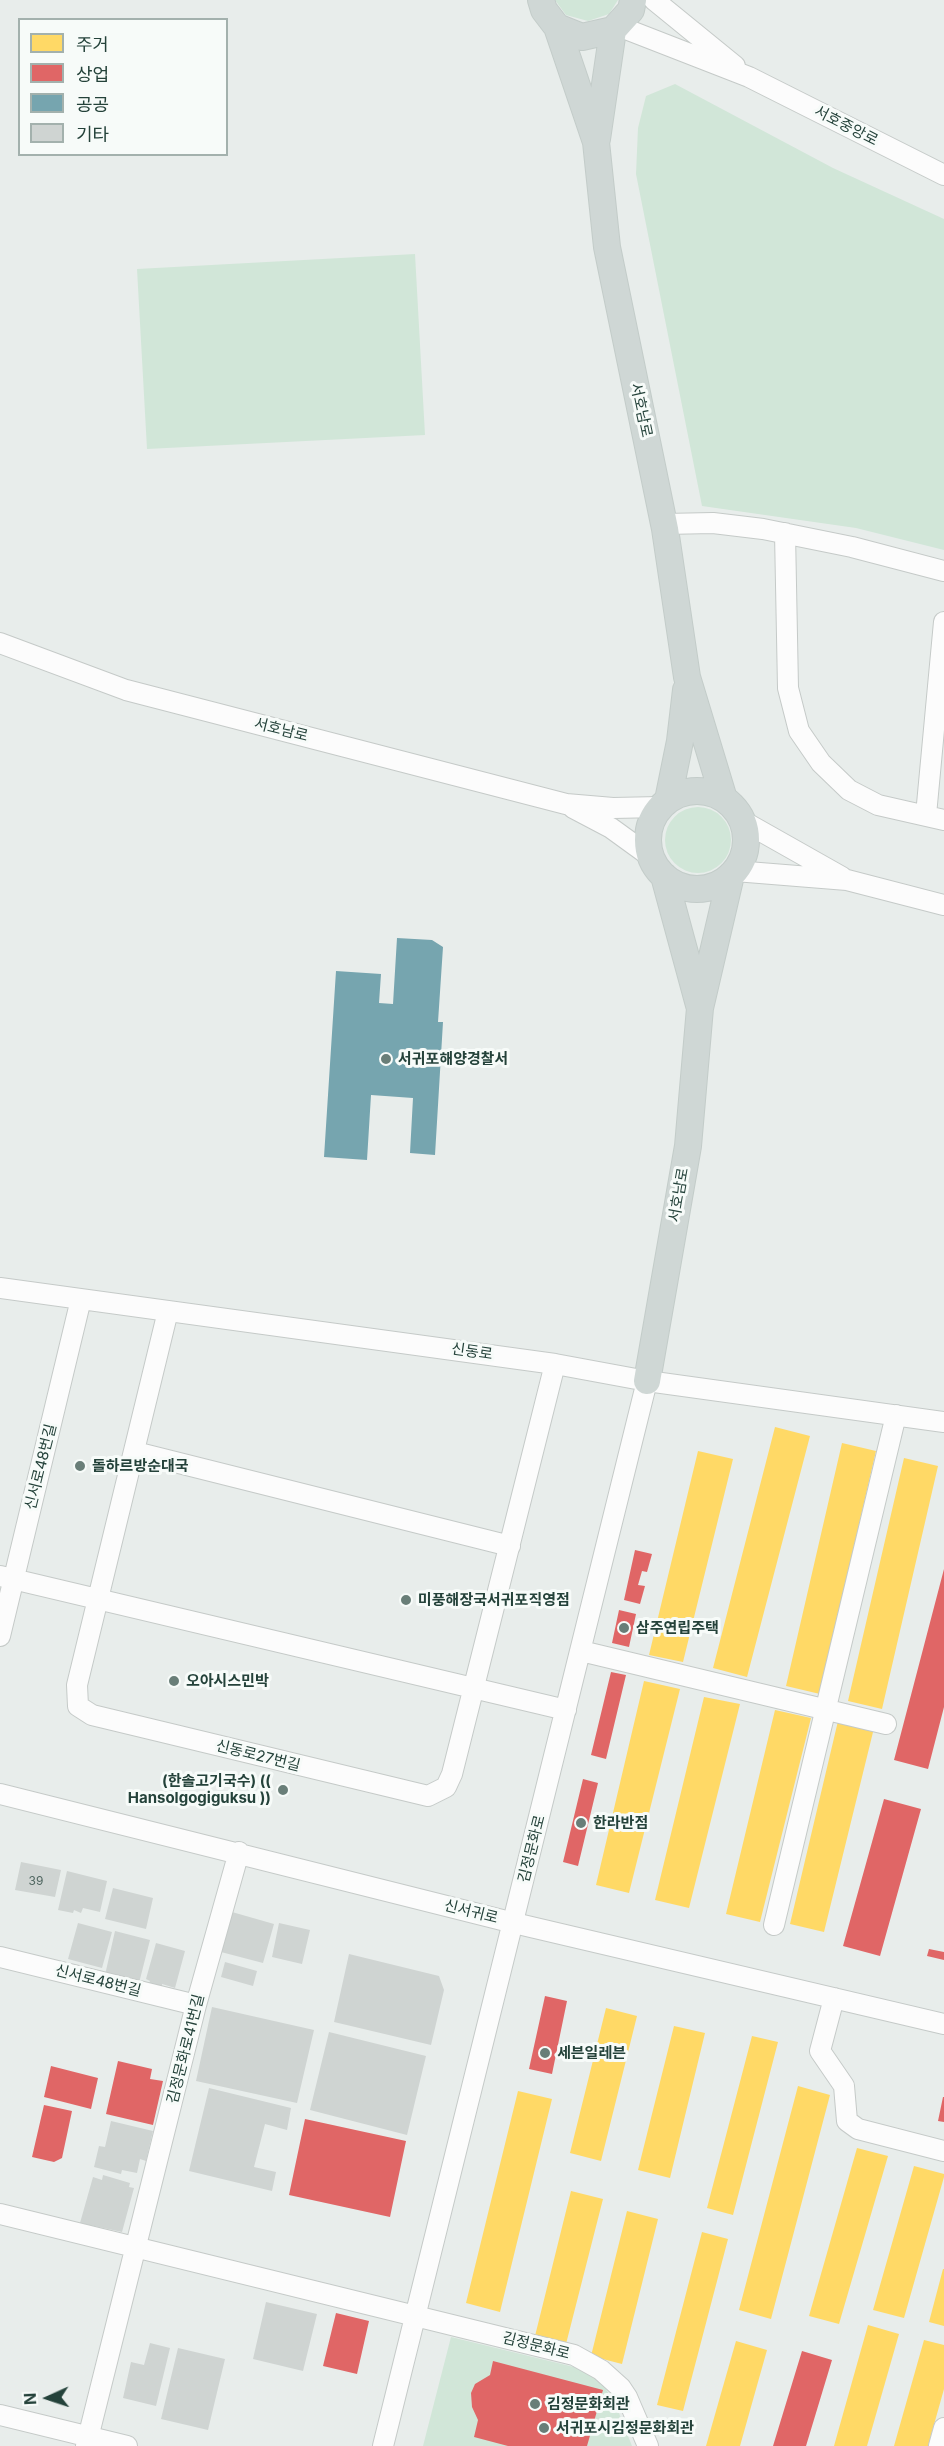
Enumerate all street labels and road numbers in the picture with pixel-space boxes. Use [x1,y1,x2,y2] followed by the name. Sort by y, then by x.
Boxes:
[811,102,881,150] street label: 서호중앙로
[626,381,656,439] street label: 서호남로
[252,715,310,745] street label: 서호남로
[665,1166,693,1224] street label: 서호남로
[450,1340,494,1364] street label: 신동로
[22,1422,60,1512] street label: 신서로48번길
[214,1737,302,1775] street label: 신동로27번길
[515,1813,549,1885] street label: 김정문화로
[442,1897,500,1927] street label: 신서귀로
[53,1962,143,2000] street label: 신서로48번길
[164,1992,208,2106] street label: 김정문화로41번길
[500,2329,572,2363] street label: 김정문화로

